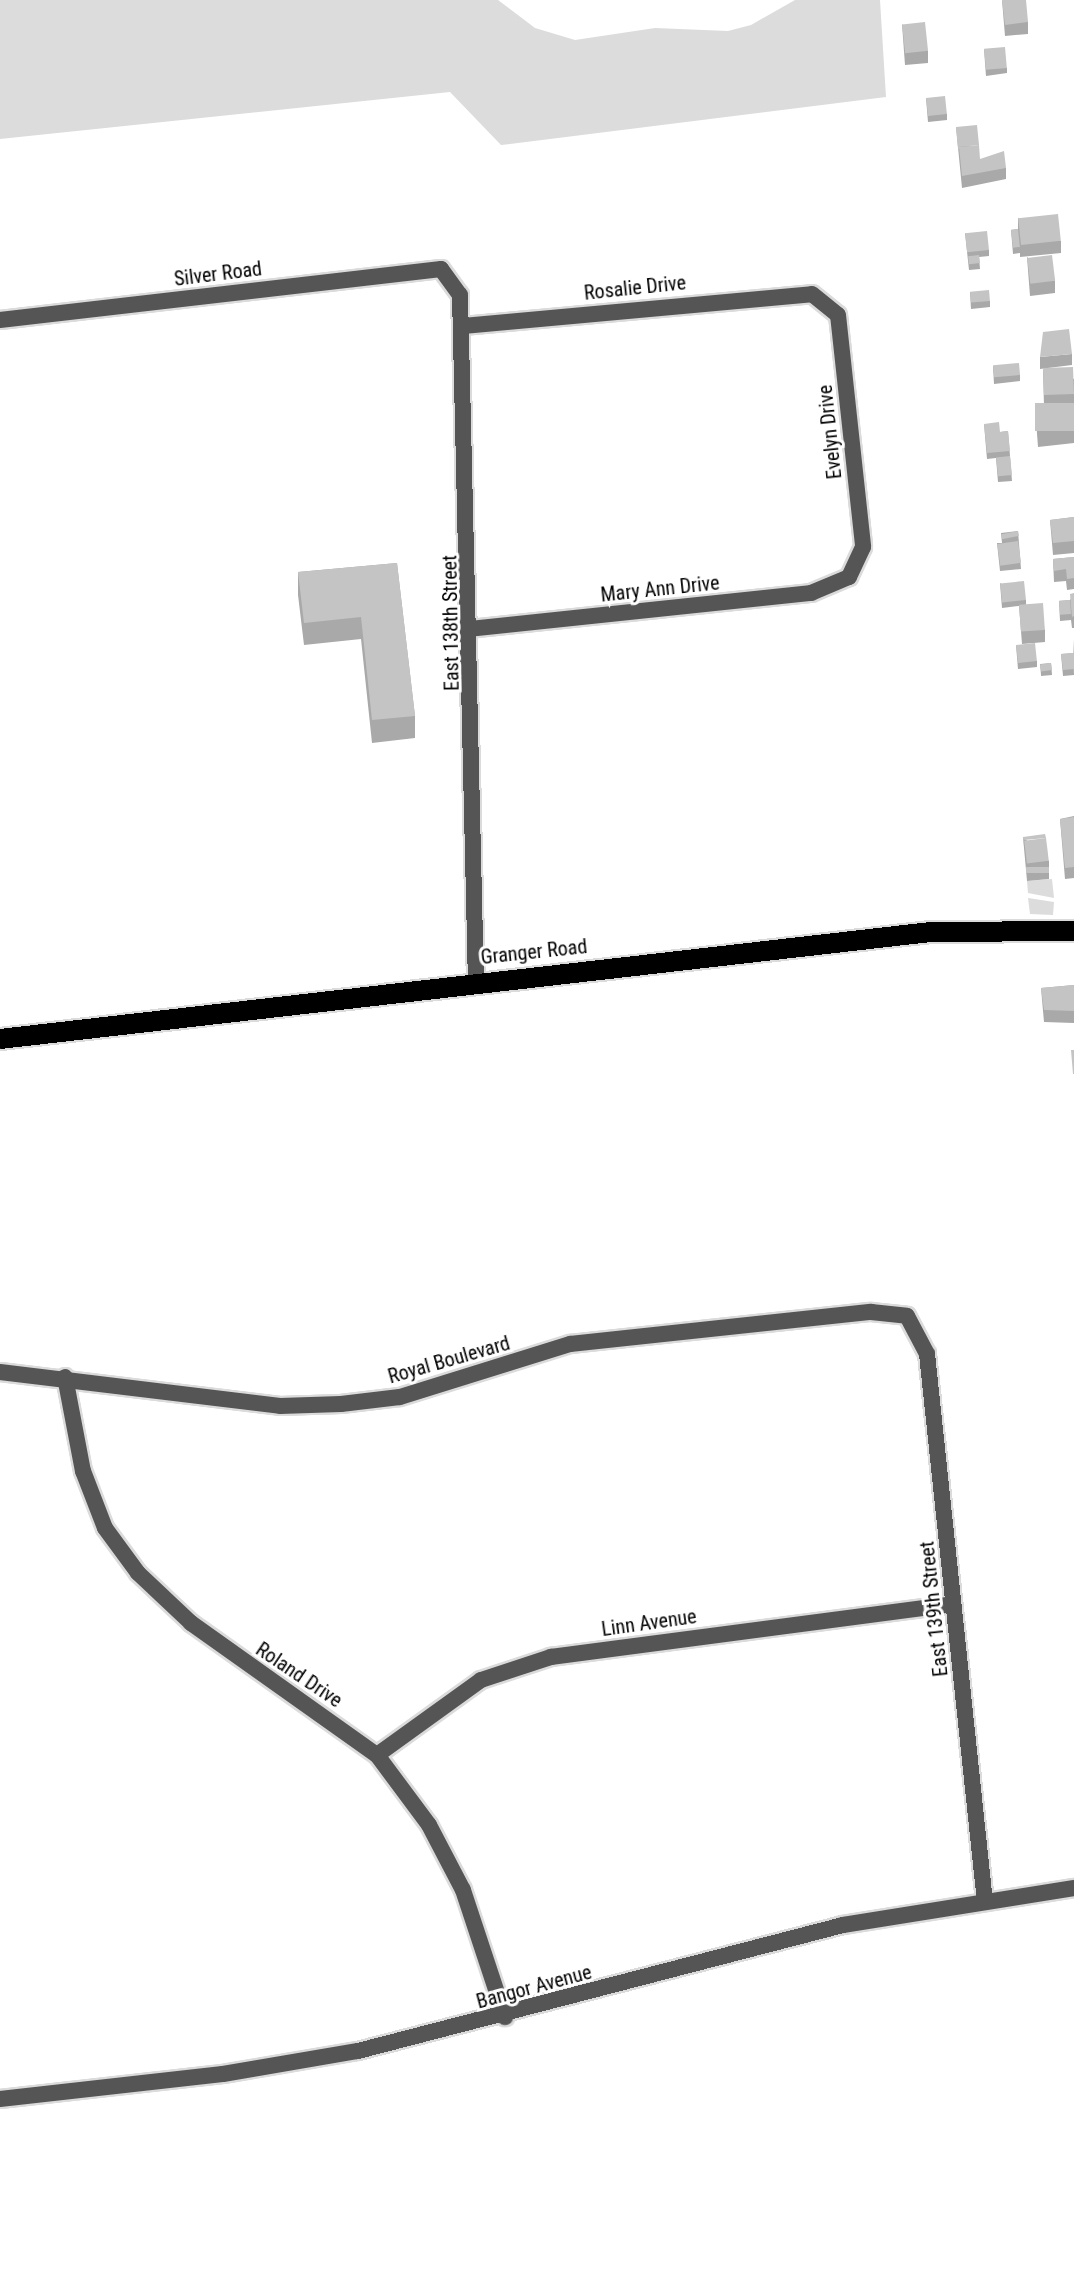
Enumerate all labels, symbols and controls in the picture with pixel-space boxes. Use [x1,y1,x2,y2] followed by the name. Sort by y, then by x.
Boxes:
[173,257,263,291] street label: Silver Road
[583,271,687,305] street label: Rosalie Drive
[813,384,847,480] street label: Evelyn Drive
[438,555,464,691] street label: East 138th Street
[599,571,721,607] street label: Mary Ann Drive
[480,934,588,970] street label: Granger Road
[385,1331,513,1389] street label: Royal Boulevard
[915,1540,953,1678] street label: East 139th Street
[600,1604,698,1642] street label: Linn Avenue
[251,1637,347,1713] street label: Roland Drive
[474,1960,594,2014] street label: Bangor Avenue

